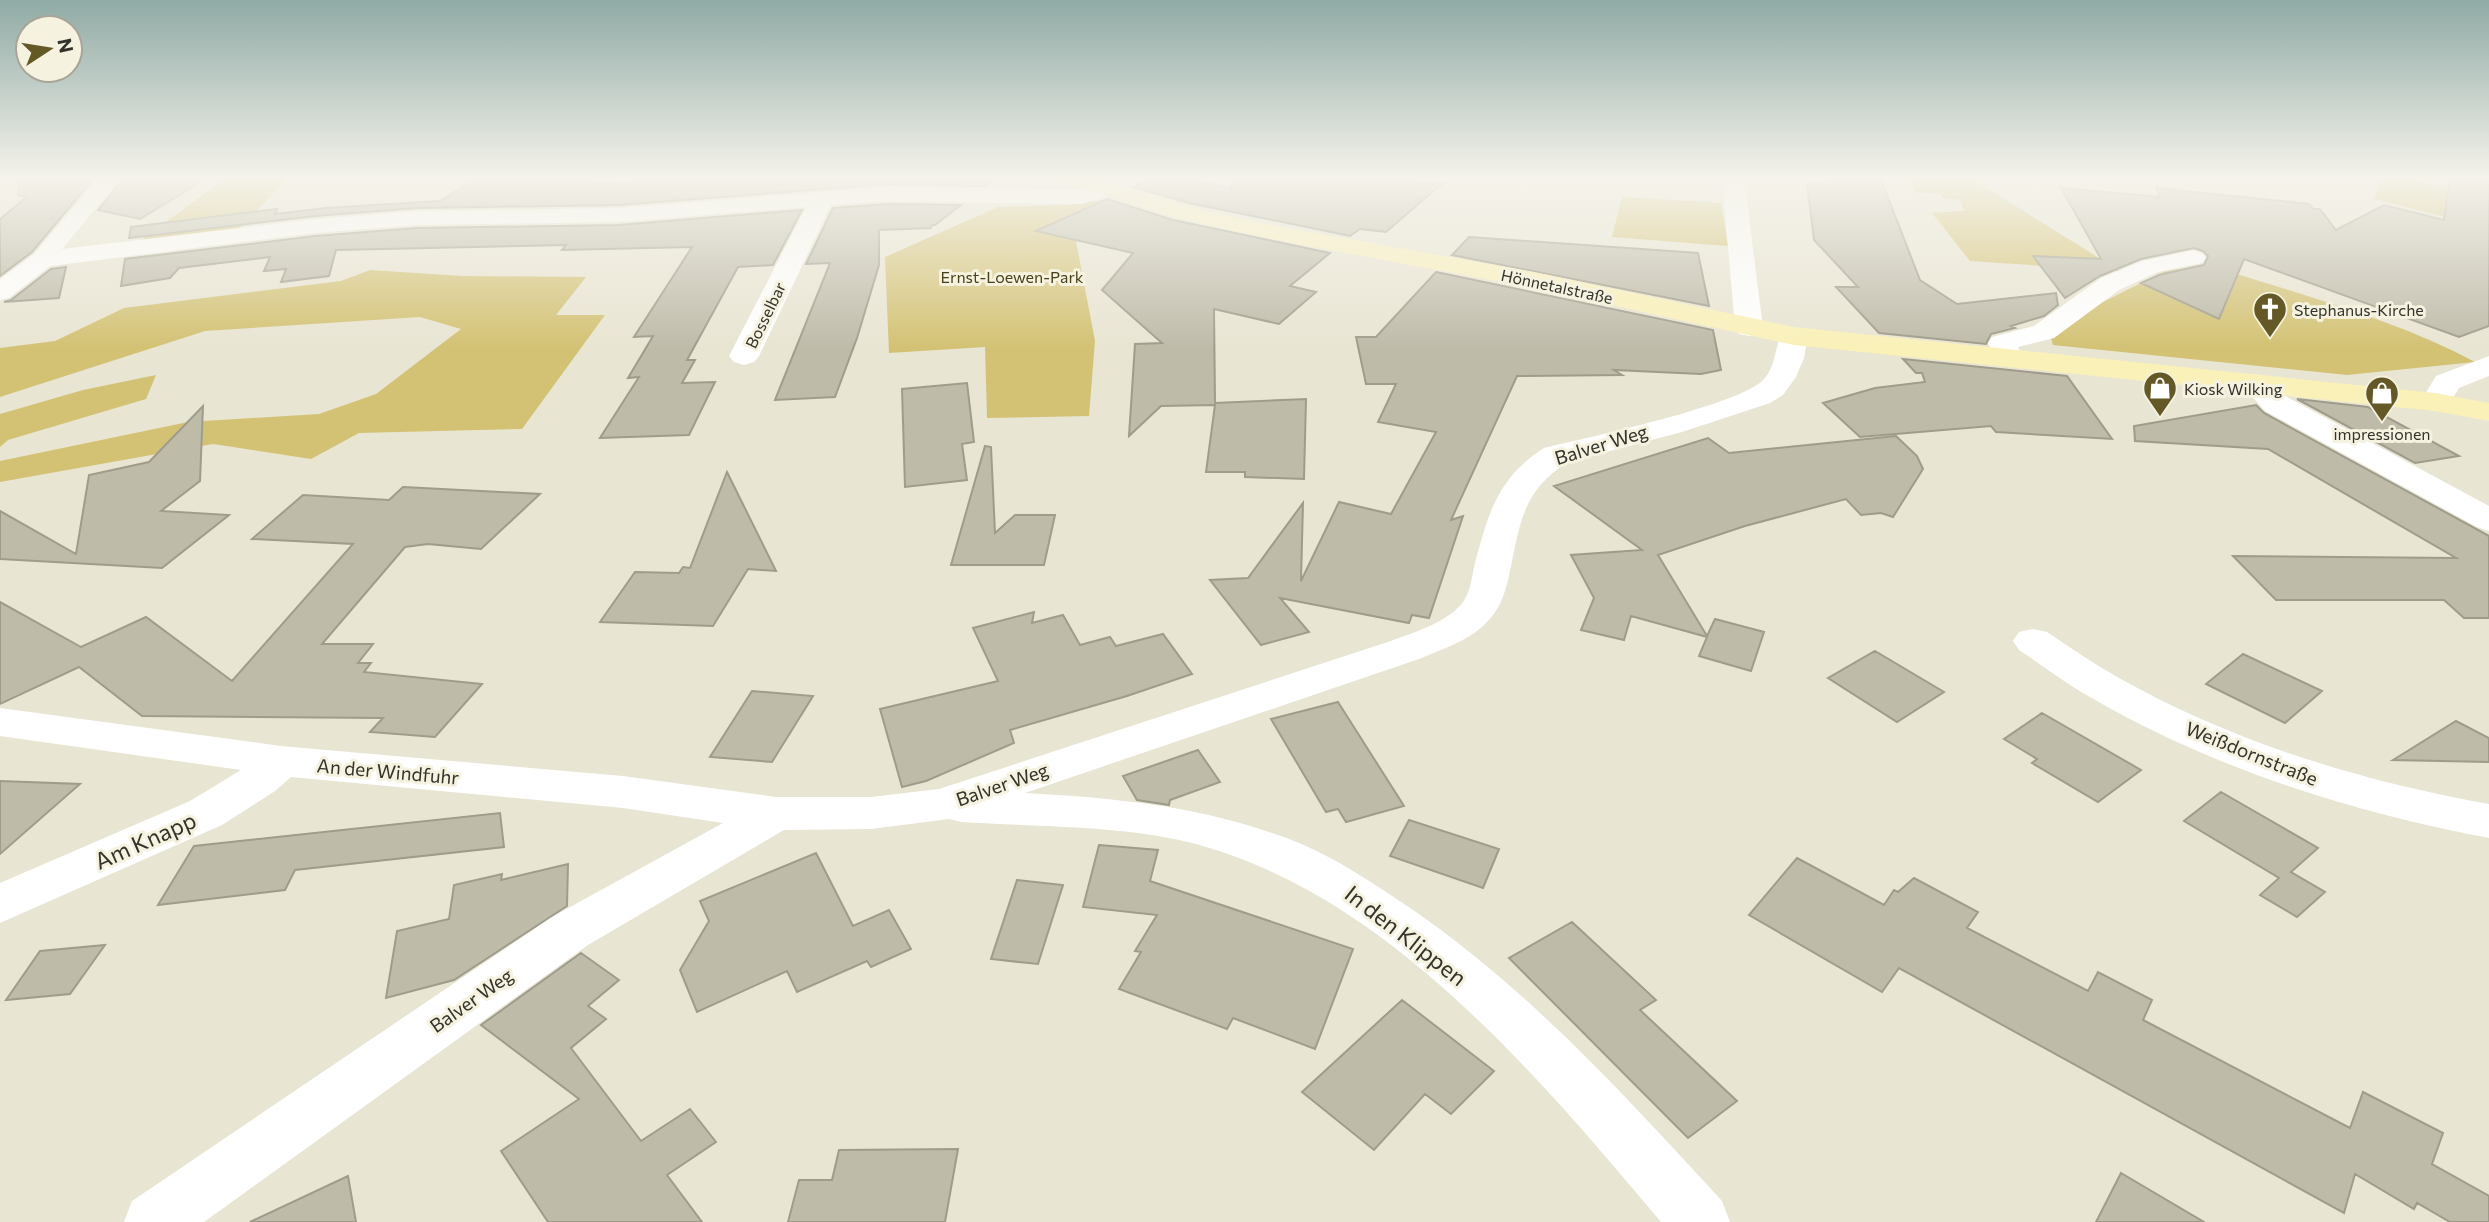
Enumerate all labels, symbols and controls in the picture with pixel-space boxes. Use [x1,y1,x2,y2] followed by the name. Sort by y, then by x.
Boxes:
[14,14,84,84] north arrow
[53,36,79,55] text: N
[1499,265,1615,307] street label: Hönnetalstraße
[941,267,1084,286] park label: Ernst-Loewen-Park
[741,278,789,351] street label: Bosselbar
[2251,290,2289,339] church icon: Stephanus-Kirche
[2294,300,2424,319] place label: Stephanus-Kirche
[2141,369,2179,418] shop icon: Kiosk Wilking
[2363,374,2401,423] shop icon: impressionen
[2184,379,2283,398] place label: Kiosk Wilking
[1552,419,1650,469] street label: Balver Weg
[2333,424,2431,443] place label: impressionen
[2183,716,2321,790] street label: Weißdornstraße
[316,753,460,789] street label: An der Windfuhr
[953,757,1051,811] street label: Balver Weg
[90,805,200,875] street label: Am Knapp
[1340,879,1472,991] street label: In den Klippen
[425,963,517,1037] street label: Balver Weg

